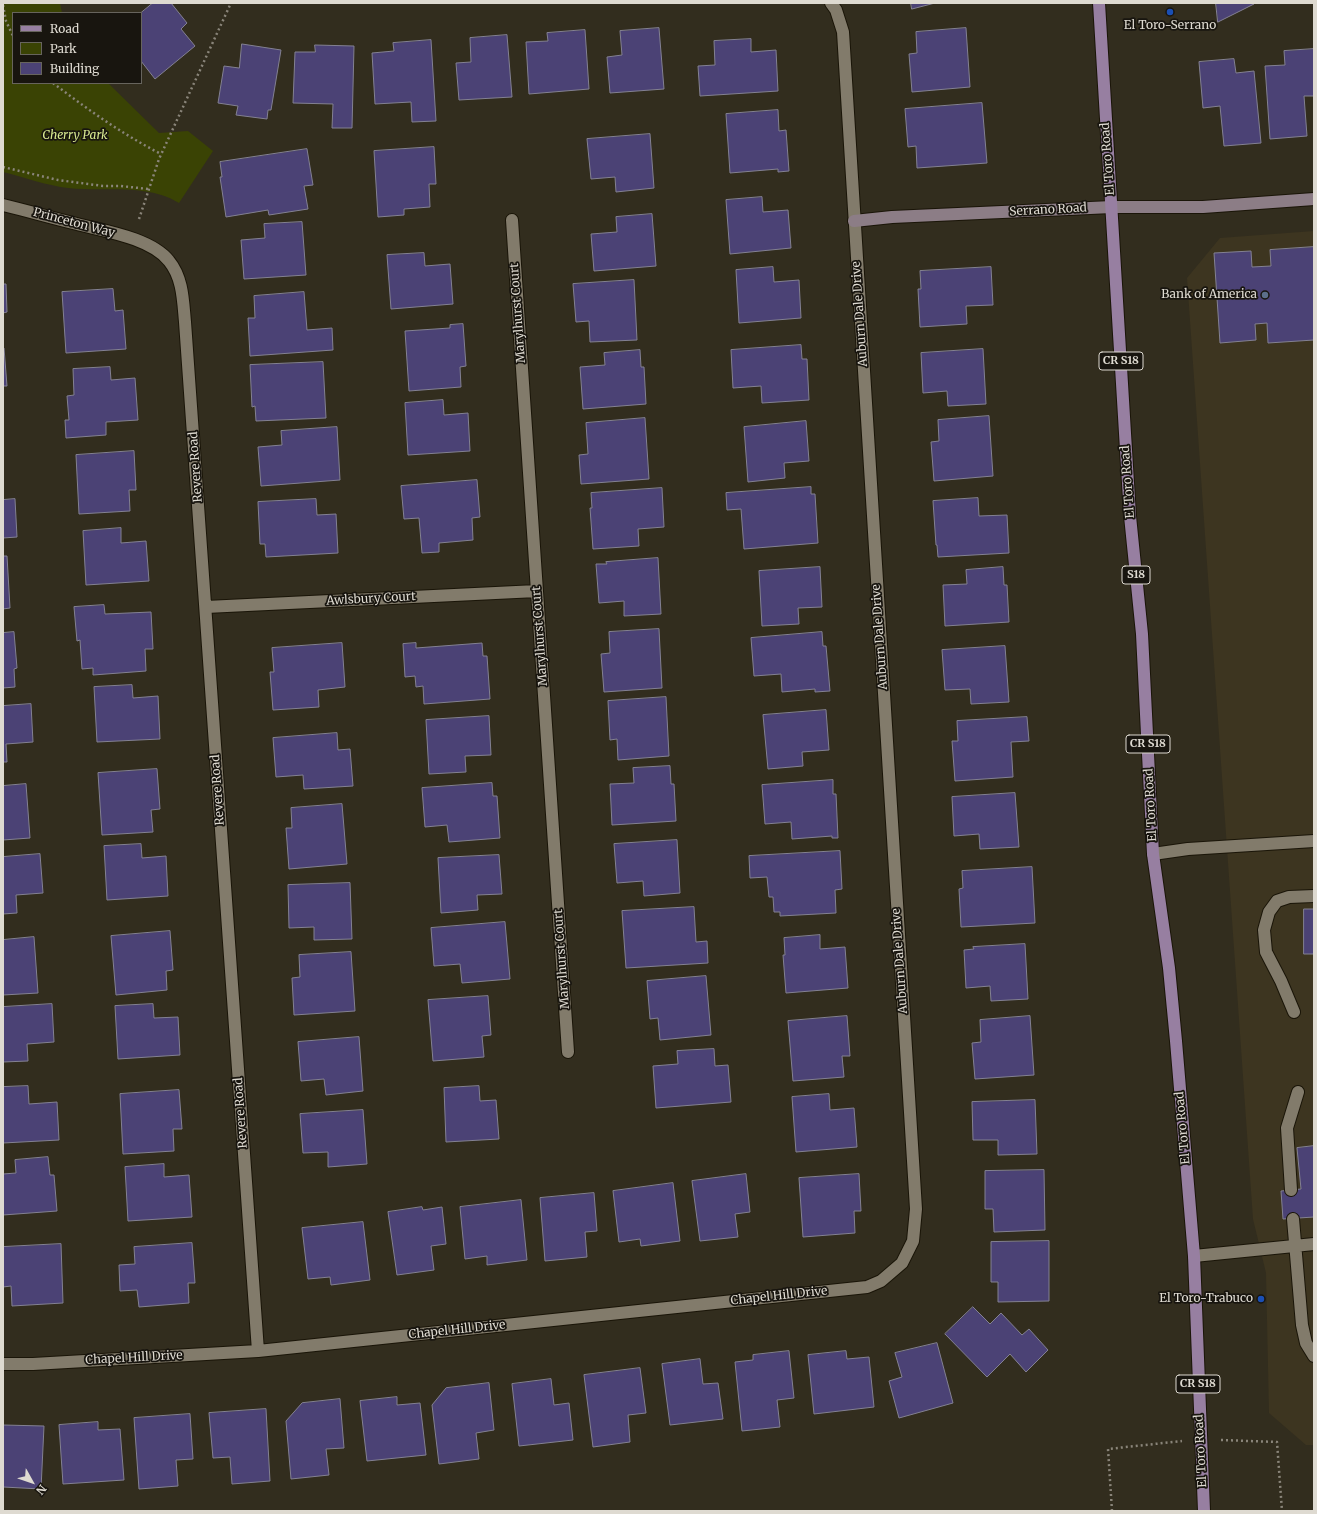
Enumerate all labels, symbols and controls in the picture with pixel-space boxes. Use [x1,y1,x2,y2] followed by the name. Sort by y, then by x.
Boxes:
[1165,7,1175,17] marker: El Toro-Serrano
[12,12,142,84] legend
[1124,19,1216,33] place label: El Toro-Serrano
[50,21,79,36] text: Road
[50,41,77,56] text: Park
[50,61,99,76] text: Building
[1098,122,1118,196] street label: El Toro Road
[42,129,108,143] park label: Cherry Park
[1009,201,1087,219] street label: Serrano Road
[32,205,116,241] street label: Princeton Way
[849,261,871,367] street label: Auburn Dale Drive
[507,262,529,364] street label: Marylhurst Court
[1161,288,1257,302] place label: Bank of America
[1260,290,1270,300] marker: Bank of America
[1099,352,1143,370] road number: CR S18
[186,431,206,503] street label: Revere Road
[1118,445,1138,519] street label: El Toro Road
[1122,566,1150,584] road number: S18
[869,584,891,690] street label: Auburn Dale Drive
[529,585,551,687] street label: Marylhurst Court
[326,589,416,609] street label: Awlsbury Court
[1126,735,1170,753] road number: CR S18
[208,754,228,826] street label: Revere Road
[1142,768,1160,842] street label: El Toro Road
[551,908,573,1010] street label: Marylhurst Court
[889,908,911,1014] street label: Auburn Dale Drive
[231,1077,251,1149] street label: Revere Road
[1173,1091,1193,1165] street label: El Toro Road
[730,1284,828,1308] street label: Chapel Hill Drive
[1159,1292,1253,1306] place label: El Toro-Trabuco
[1256,1294,1266,1304] marker: El Toro-Trabuco
[408,1318,506,1342] street label: Chapel Hill Drive
[85,1348,183,1368] street label: Chapel Hill Drive
[1176,1375,1220,1393] road number: CR S18
[1192,1414,1210,1488] street label: El Toro Road
[12,1462,52,1502] north arrow
[33,1482,49,1498] text: N

